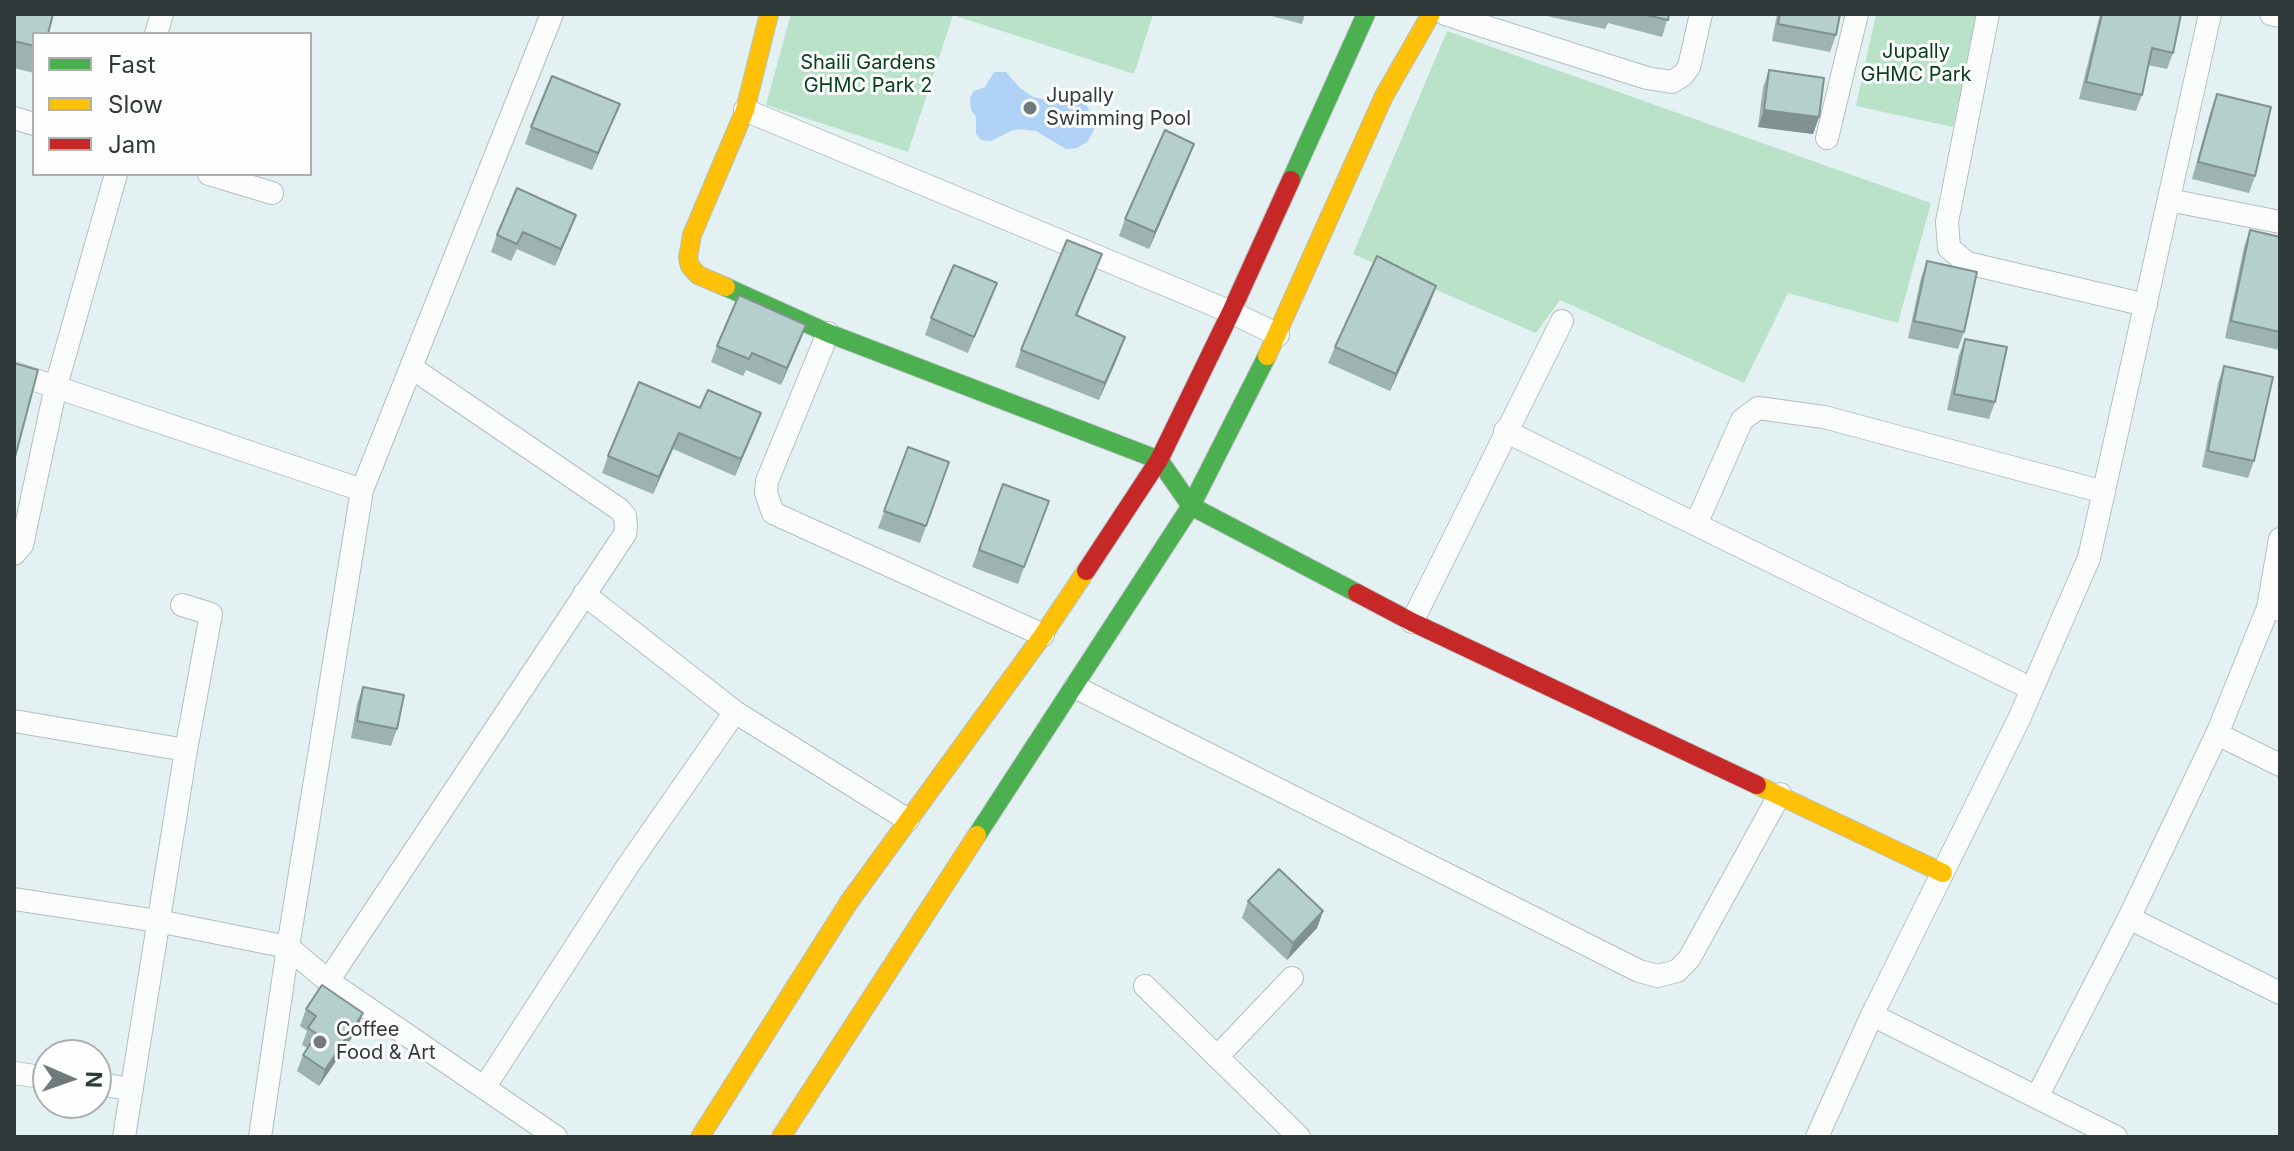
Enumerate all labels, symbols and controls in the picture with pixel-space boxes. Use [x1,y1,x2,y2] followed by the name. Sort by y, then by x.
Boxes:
[32,32,312,176] legend
[1861,40,1971,87] park label: Jupally GHMC Park
[108,50,156,79] text: Fast
[800,51,936,98] park label: Shaili Gardens GHMC Park 2
[1046,84,1191,131] place label: Jupally Swimming Pool
[108,90,163,119] text: Slow
[1021,99,1039,117] marker: Jupally Swimming Pool
[108,130,156,159] text: Jam
[336,1018,436,1065] place label: Coffee Food & Art
[311,1033,329,1051] marker: Coffee Food & Art
[32,1039,112,1119] north arrow
[81,1071,107,1089] text: N

